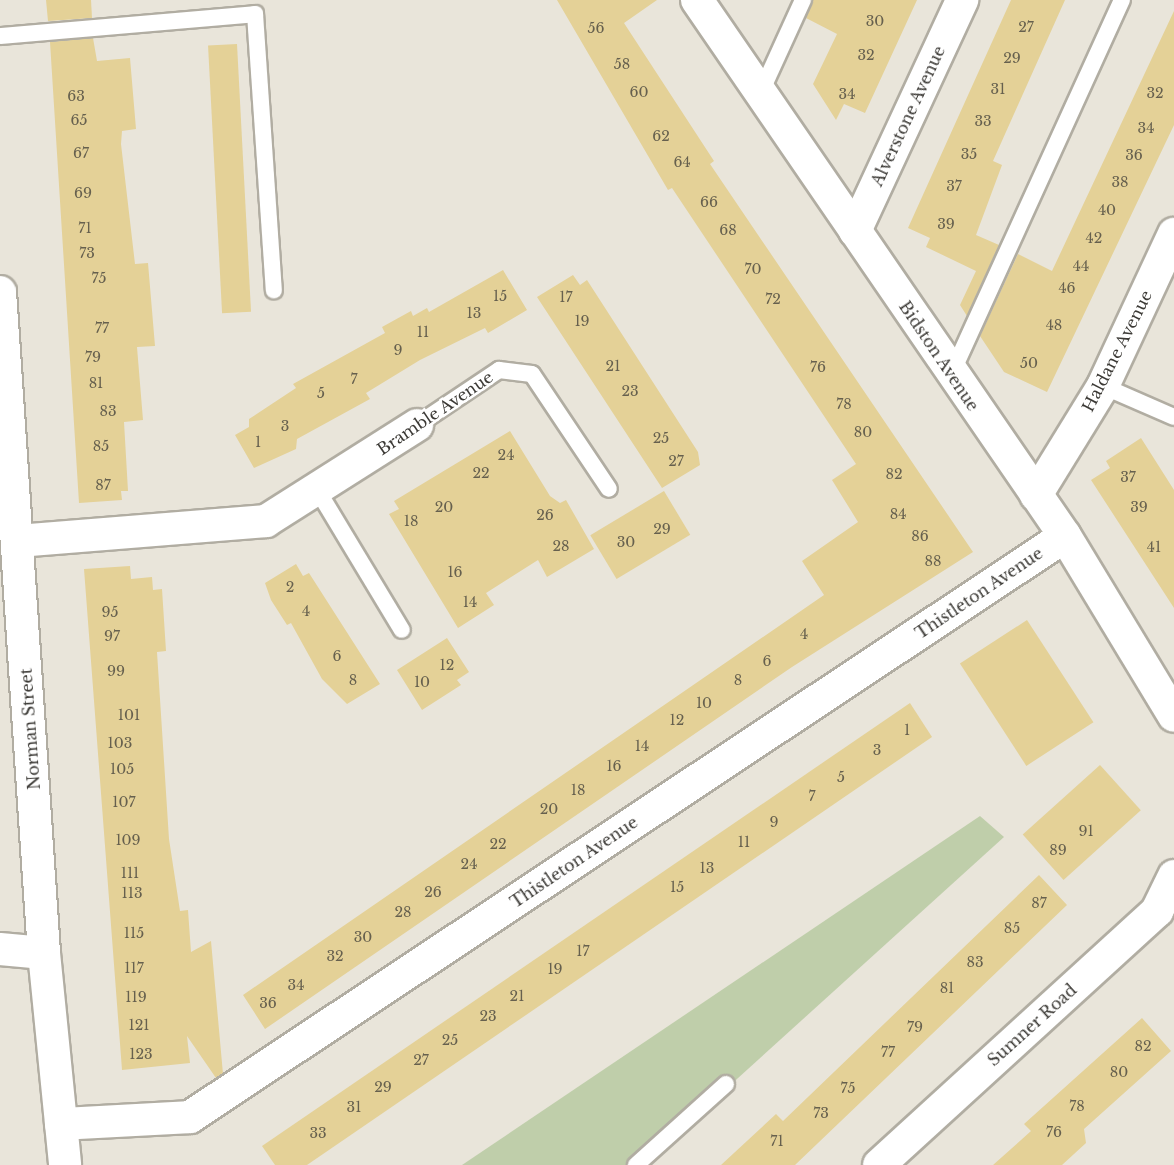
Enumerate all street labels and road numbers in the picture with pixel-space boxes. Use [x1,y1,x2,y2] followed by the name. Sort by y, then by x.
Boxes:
[867,43,949,189] street label: Alverstone Avenue
[1078,287,1156,415] street label: Haldane Avenue
[895,297,983,415] street label: Bidston Avenue
[373,367,497,459] street label: Bramble Avenue
[911,543,1047,643] street label: Thistleton Avenue
[16,668,44,790] street label: Norman Street
[506,812,642,912] street label: Thistleton Avenue
[984,980,1080,1070] street label: Sumner Road

